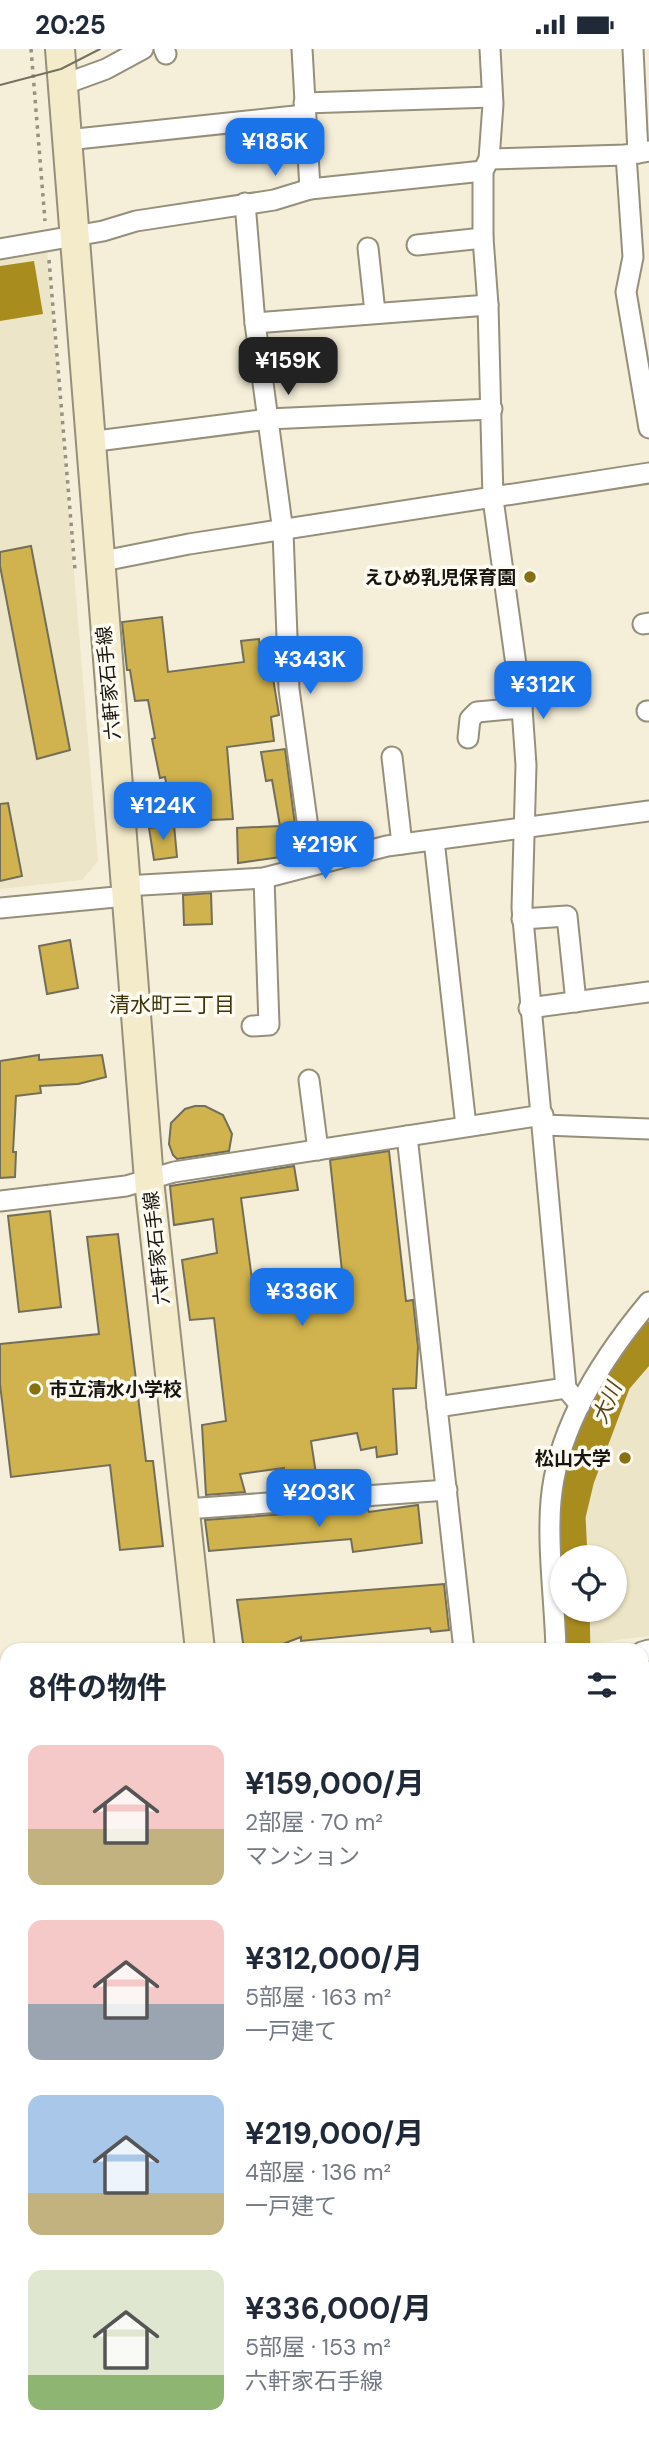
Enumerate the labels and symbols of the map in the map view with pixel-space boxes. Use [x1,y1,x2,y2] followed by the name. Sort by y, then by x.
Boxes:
[226,118,324,178] pin: ¥185K
[239,337,337,397] pin: ¥159K
[364,565,516,590] place label: えひめ乳児保育園
[522,569,538,585] marker: えひめ乳児保育園
[91,625,126,741] street label: 六軒家石手線
[261,637,359,696] pin: ¥343K
[494,661,592,721] pin: ¥312K
[114,783,212,842] pin: ¥124K
[276,821,374,881] pin: ¥219K
[109,991,235,1019] district label: 清水町三丁目
[138,1190,175,1306] street label: 六軒家石手線
[253,1269,351,1328] pin: ¥336K
[586,1376,629,1428] water label: 大川
[49,1377,182,1402] place label: 市立清水小学校
[27,1381,43,1397] marker: 市立清水小学校
[535,1446,611,1471] place label: 松山大学
[617,1450,633,1466] marker: 松山大学
[270,1469,368,1529] pin: ¥203K

